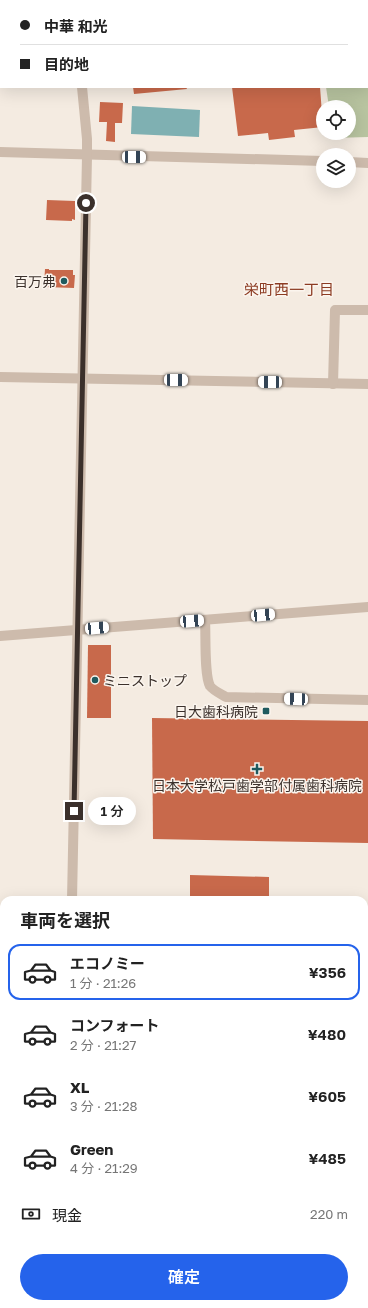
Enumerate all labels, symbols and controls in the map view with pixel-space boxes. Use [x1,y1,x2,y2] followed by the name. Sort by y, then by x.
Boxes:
[44,17,108,35] text: 中華 和光
[44,55,89,73] text: 目的地
[316,100,356,188] map controls
[316,100,356,140] button: locate
[316,148,356,188] button: layers
[122,151,146,163] car
[77,194,95,212] route start
[14,273,56,290] place label: 百万弗
[59,276,69,286] marker: 百万弗
[244,280,334,298] district label: 栄町西一丁目
[164,374,188,386] car
[258,376,282,388] car
[251,608,275,622] car
[180,614,204,628] car
[85,621,109,635] car
[103,672,187,689] place label: ミニストップ
[90,675,100,685] marker: ミニストップ
[284,693,308,705] car
[174,703,258,720] place label: 日大歯科病院
[261,706,271,716] marker: 日大歯科病院
[251,763,263,775] marker: 日本大学松戸歯学部付属歯科病院
[152,777,362,794] place label: 日本大学松戸歯学部付属歯科病院
[88,797,136,825] callout: 1 分
[65,802,83,820] route end
[101,803,123,819] text: 1 分
[20,909,110,931] text: 車両を選択
[22,954,58,990] icon: car
[70,954,145,972] text: エコノミー
[309,963,346,981] text: ¥356
[70,975,136,991] text: 1 分 · 21:26
[22,1016,58,1052] icon: car
[70,1016,160,1034] text: コンフォート
[308,1025,346,1043] text: ¥480
[70,1037,136,1053] text: 2 分 · 21:27
[22,1078,58,1114] icon: car
[70,1078,89,1096] text: XL
[308,1087,346,1105] text: ¥605
[70,1098,137,1114] text: 3 分 · 21:28
[22,1140,58,1176] icon: car
[70,1140,113,1158] text: Green
[308,1149,346,1167] text: ¥485
[70,1160,138,1176] text: 4 分 · 21:29
[20,1203,42,1225] icon: cash
[52,1206,82,1224] text: 現金
[310,1206,348,1222] text: 220 m
[20,1254,348,1300] button: 確定

